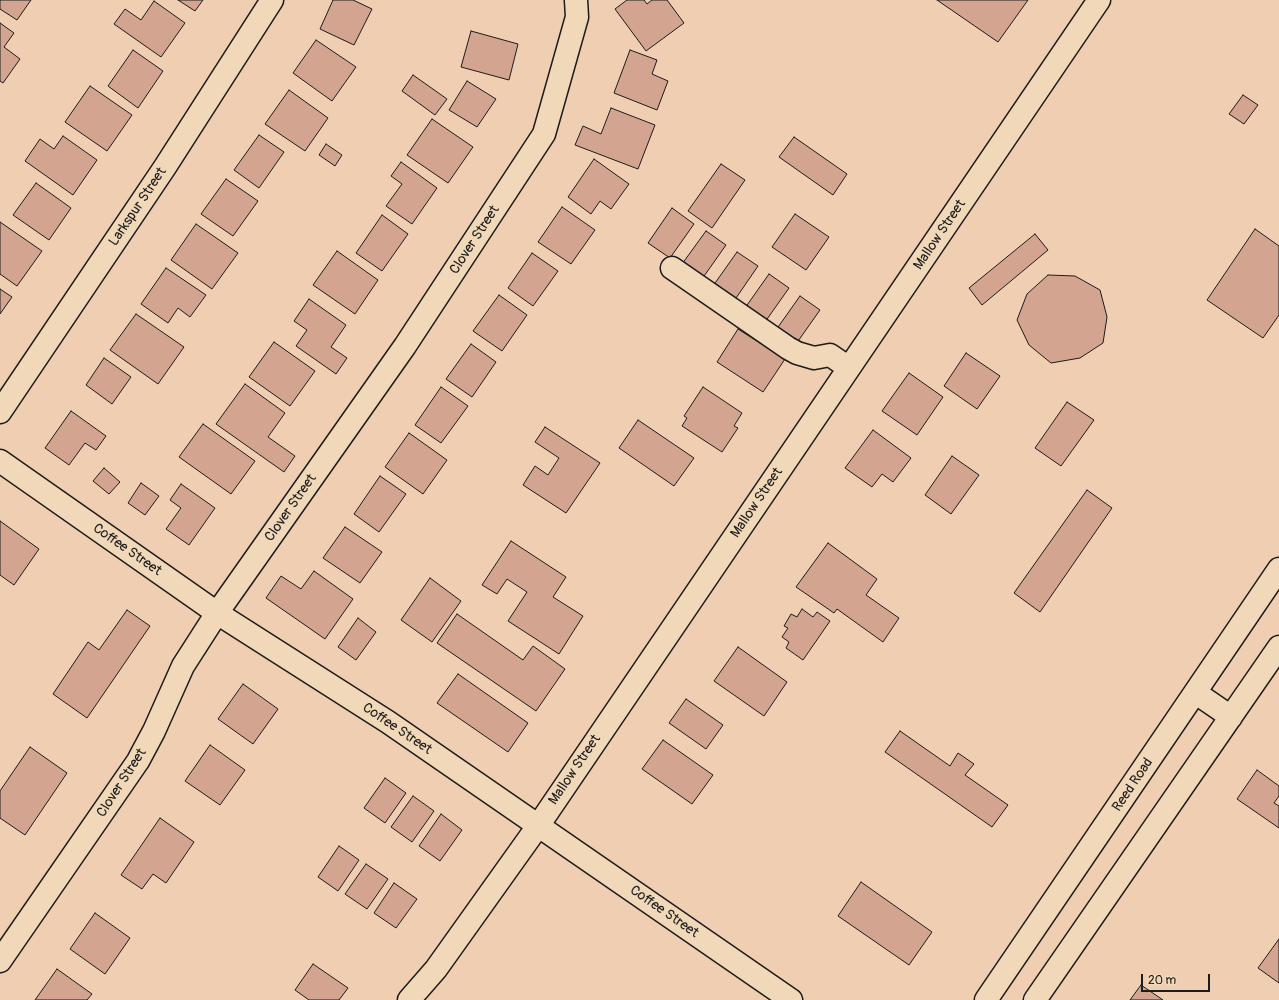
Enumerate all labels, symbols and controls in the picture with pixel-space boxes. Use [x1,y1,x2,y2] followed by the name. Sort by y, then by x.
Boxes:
[106,165,170,249] street label: Larkspur Street
[910,197,970,273] street label: Mallow Street
[447,202,503,278] street label: Clover Street
[727,465,787,541] street label: Mallow Street
[262,471,320,545] street label: Clover Street
[89,520,165,580] street label: Coffee Street
[359,700,435,758] street label: Coffee Street
[545,732,605,808] street label: Mallow Street
[94,745,150,821] street label: Clover Street
[1109,755,1157,815] street label: Reed Road
[626,882,702,942] street label: Coffee Street
[1143,966,1212,992] scale bar
[1148,973,1176,988] text: 20 m

